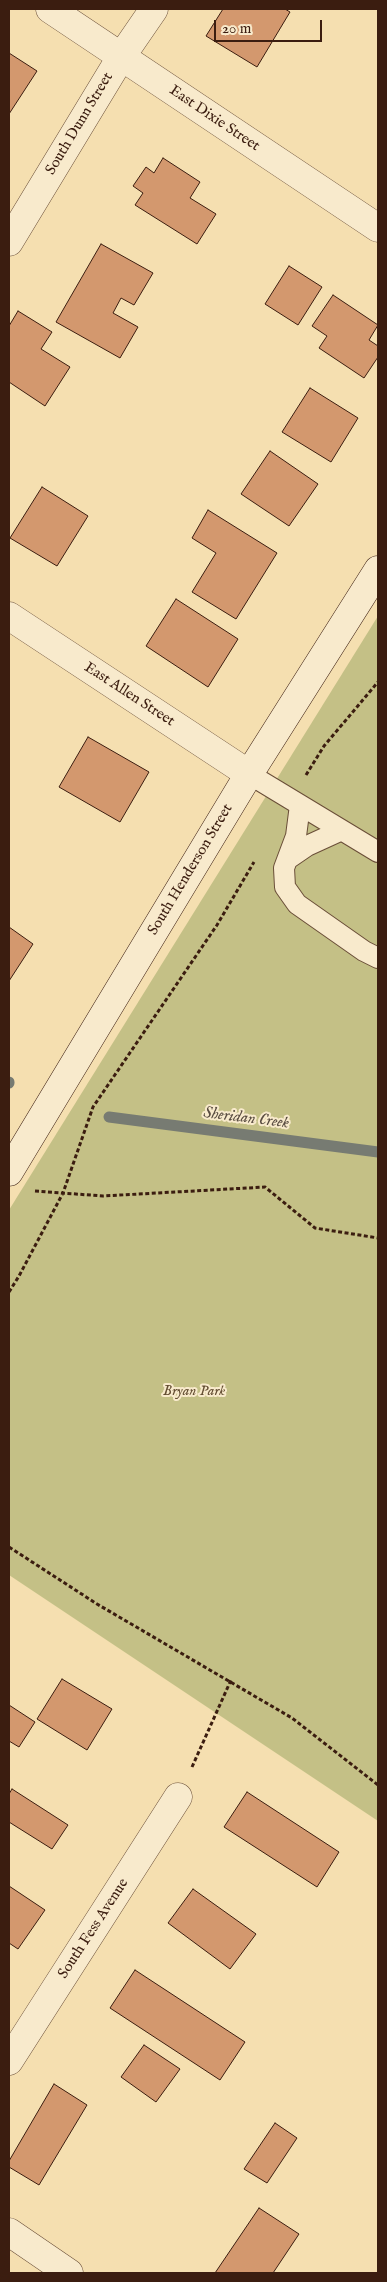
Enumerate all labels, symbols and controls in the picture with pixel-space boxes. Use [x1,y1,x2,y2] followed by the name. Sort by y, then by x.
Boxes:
[217,10,324,42] scale bar
[222,19,251,38] text: 20 m
[42,70,118,178] street label: South Dunn Street
[165,82,263,156] street label: East Dixie Street
[80,659,178,731] street label: East Allen Street
[145,801,237,939] street label: South Henderson Street
[202,1104,290,1134] water label: Sheridan Creek
[163,1383,225,1401] park label: Bryan Park
[55,1876,133,1982] street label: South Fess Avenue

